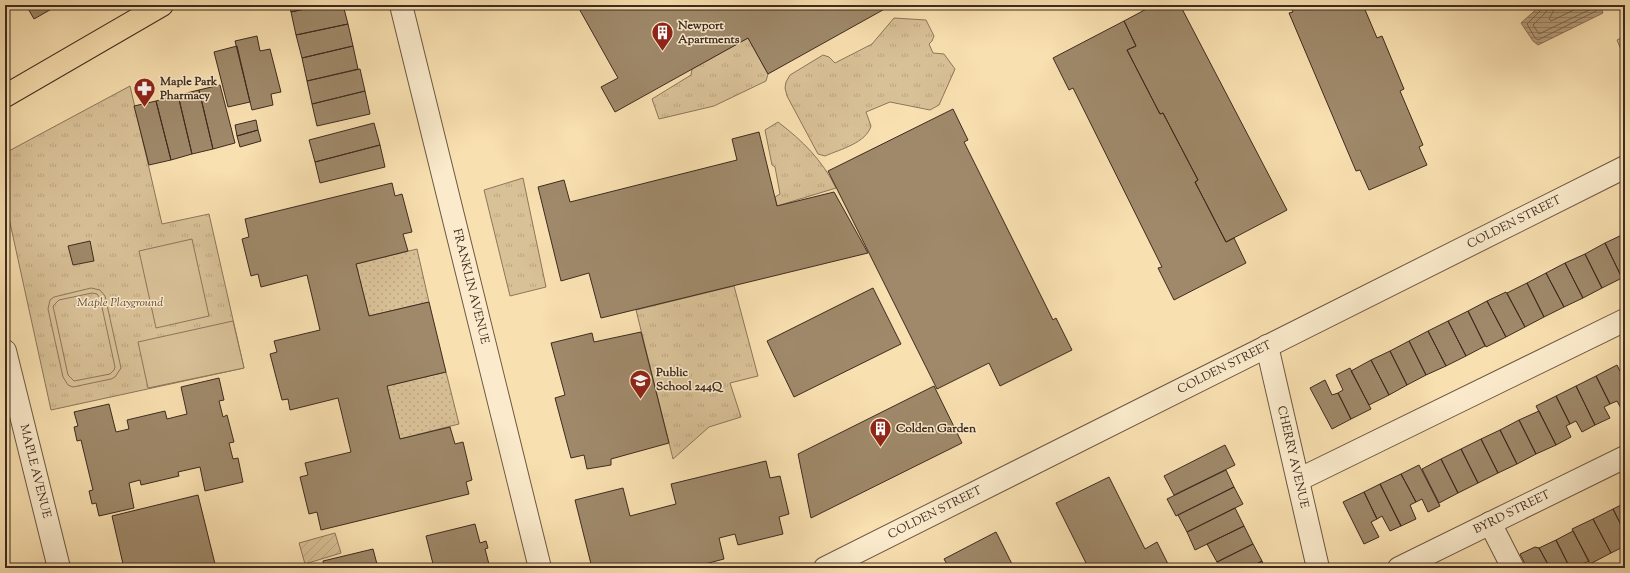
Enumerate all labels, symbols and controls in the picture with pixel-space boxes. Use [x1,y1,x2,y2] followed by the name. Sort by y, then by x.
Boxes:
[677,17,740,49] place label: Newport Apartments
[649,20,675,53] building icon: Newport Apartments
[159,73,218,105] place label: Maple Park Pharmacy
[132,76,158,109] pharmacy icon: Maple Park Pharmacy
[1464,191,1565,254] street label: COLDEN STREET
[448,227,494,347] street label: FRANKLIN AVENUE
[77,294,163,312] park label: Maple Playground
[1174,336,1275,399] street label: COLDEN STREET
[655,364,724,396] place label: Public School 244Q
[627,367,653,400] school or university icon: Public School 244Q
[1272,404,1313,511] street label: CHERRY AVENUE
[867,416,893,449] building icon: Colden Garden
[896,420,977,438] place label: Colden Garden
[15,422,55,521] street label: MAPLE AVENUE
[885,481,986,544] street label: COLDEN STREET
[1471,486,1554,539] street label: BYRD STREET

